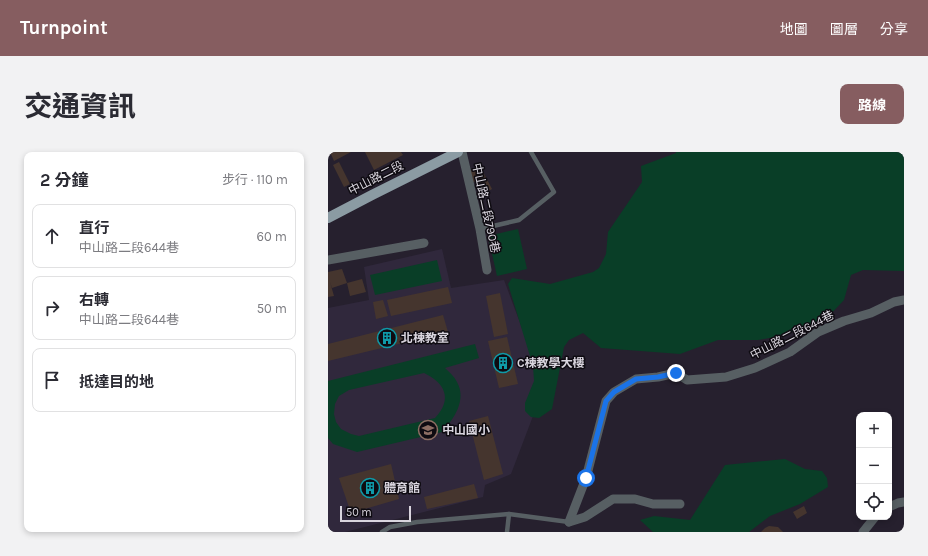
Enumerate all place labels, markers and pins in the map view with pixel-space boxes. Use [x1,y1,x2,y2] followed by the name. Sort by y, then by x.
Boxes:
[376,327,398,349] building icon: 北棟教室
[401,331,449,345] place label: 北棟教室
[492,352,514,374] building icon: C棟教學大樓
[517,356,585,370] place label: C棟教學大樓
[417,419,439,441] school or university icon: 中山國小
[442,423,490,437] place label: 中山國小
[359,477,381,499] building icon: 體育館
[384,481,420,495] place label: 體育館

